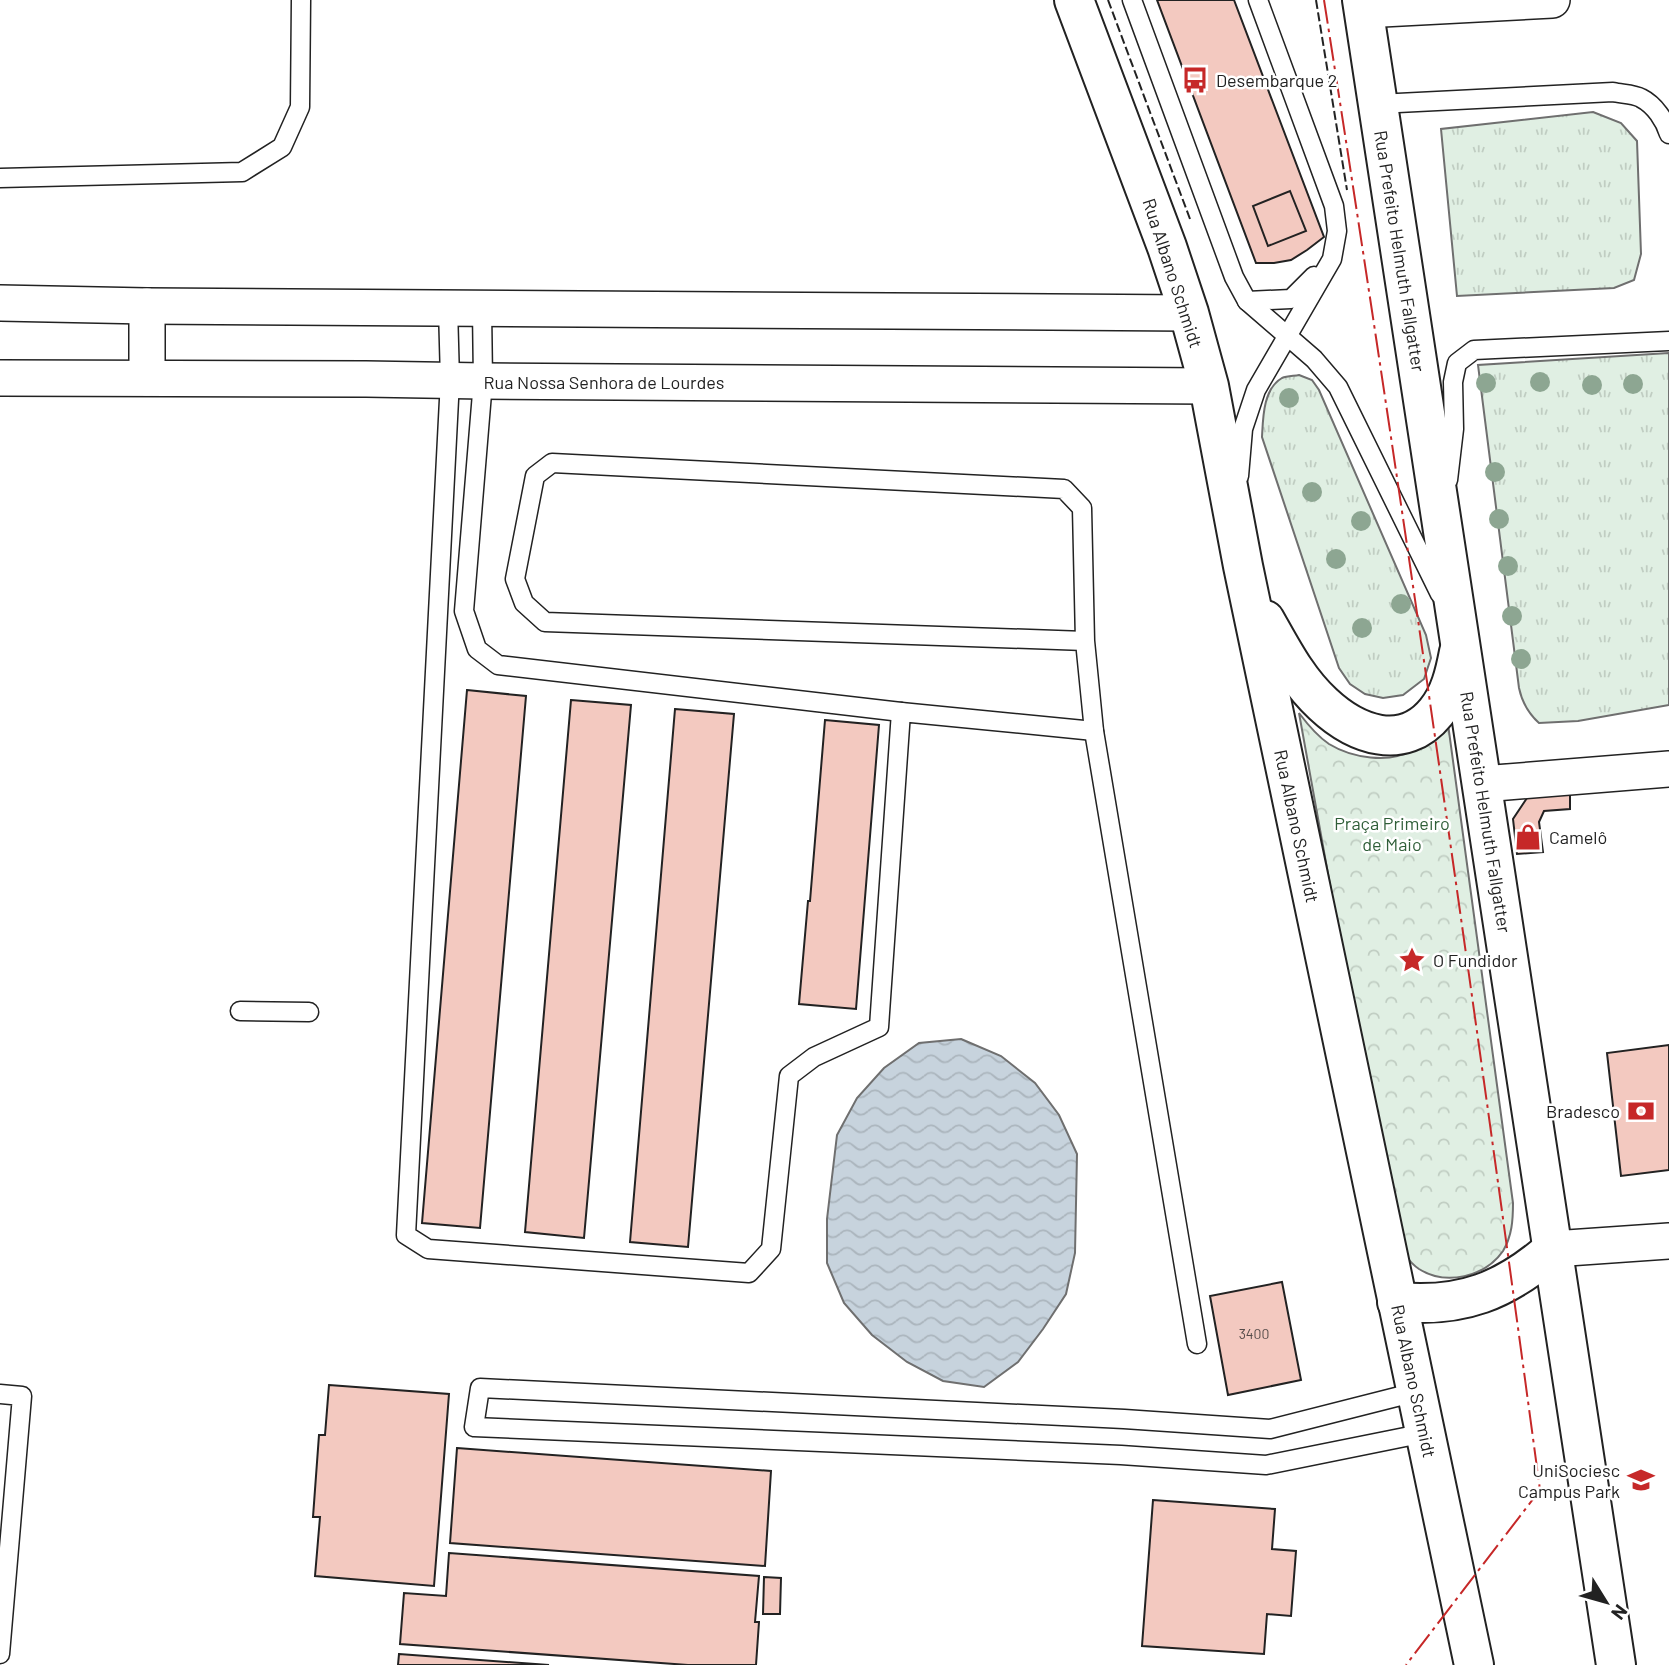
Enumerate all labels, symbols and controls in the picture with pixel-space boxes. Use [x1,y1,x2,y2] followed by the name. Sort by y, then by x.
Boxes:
[1180,65,1210,95] bus stop icon: Desembarque 2
[1216,69,1337,91] place label: Desembarque 2
[1370,129,1430,374] street label: Rua Prefeito Helmuth Fallgatter
[1138,195,1208,351] street label: Rua Albano Schmidt
[484,371,724,393] street label: Rua Nossa Senhora de Lourdes
[1456,690,1516,935] street label: Rua Prefeito Helmuth Fallgatter
[1270,747,1324,905] street label: Rua Albano Schmidt
[1334,812,1450,855] park label: Praça Primeiro de Maio
[1513,822,1543,852] shop icon: Camelô
[1549,826,1607,848] place label: Camelô
[1397,945,1427,975] place icon: O Fundidor
[1433,949,1518,971] place label: O Fundidor
[1626,1096,1656,1126] bank icon: Bradesco
[1546,1100,1620,1122] place label: Bradesco
[1387,1302,1441,1460] street label: Rua Albano Schmidt
[1239,1325,1269,1342] house number: 3400
[1518,1459,1620,1502] place label: UniSociesc Campus Park
[1626,1465,1656,1495] school or university icon: UniSociesc Campus Park
[1571,1567,1641,1637] north arrow
[1607,1601,1633,1625] text: N

